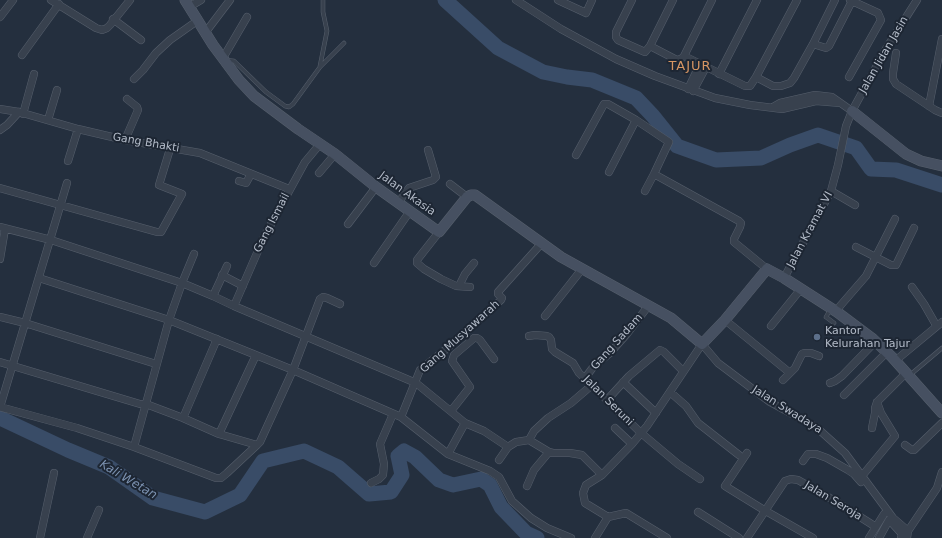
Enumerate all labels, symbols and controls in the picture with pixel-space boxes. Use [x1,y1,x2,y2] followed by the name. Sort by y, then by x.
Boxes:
[857,14,911,96] street label: Jalan Jidan Jasin
[668,59,712,75] district label: TAJUR
[112,131,180,155] street label: Gang Bhakti
[376,169,438,219] street label: Jalan Akasia
[784,189,836,271] street label: Jalan Kramat VI
[251,191,293,255] street label: Gang Ismail
[418,298,502,376] street label: Gang Musyawarah
[588,311,646,373] street label: Gang Sadam
[825,324,910,350] place label: Kantor Kelurahan Tajur
[812,332,822,342] marker: Kantor Kelurahan Tajur
[580,373,636,429] street label: Jalan Seruni
[750,383,824,437] street label: Jalan Swadaya
[97,457,159,503] water label: Kali Wetan
[802,479,864,523] street label: Jalan Seroja

